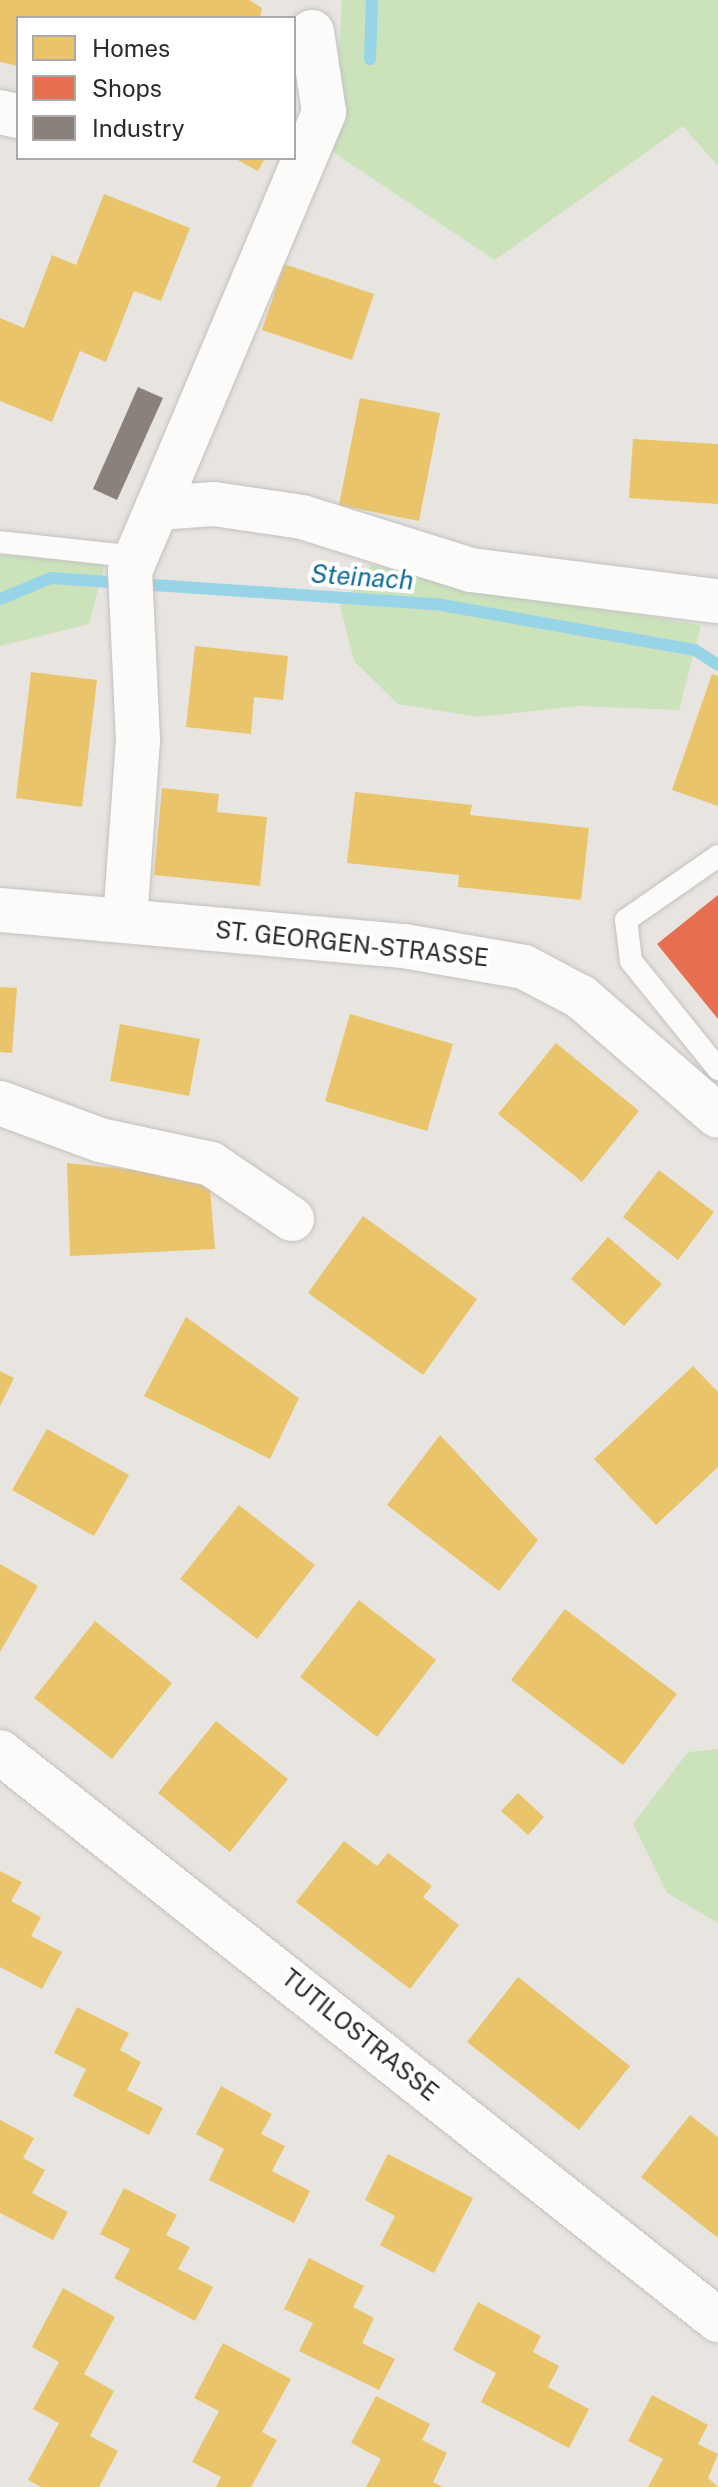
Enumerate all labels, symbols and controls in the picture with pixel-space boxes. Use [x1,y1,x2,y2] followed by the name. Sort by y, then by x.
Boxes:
[16,16,296,160] legend
[92,34,170,62] text: Homes
[92,74,162,102] text: Shops
[92,114,185,142] text: Industry
[309,558,415,596] water label: Steinach
[214,915,490,973] street label: ST. GEORGEN-STRASSE
[276,1963,444,2107] street label: TUTILOSTRASSE

